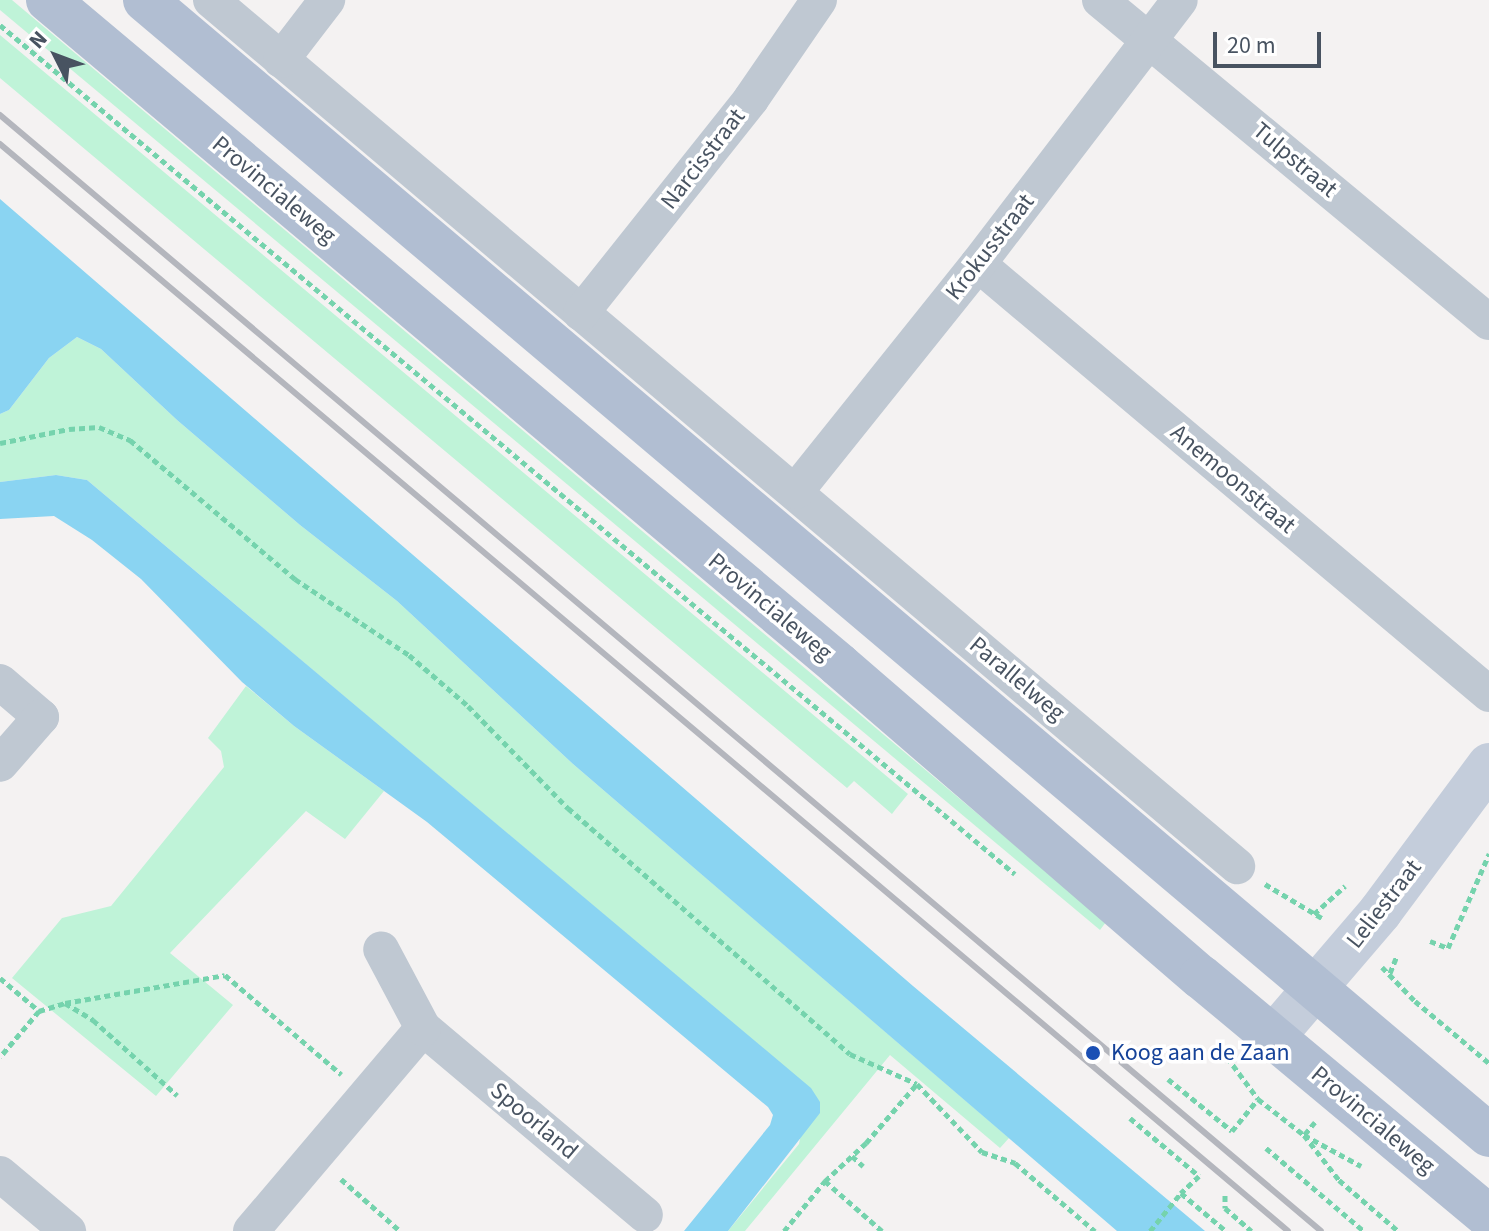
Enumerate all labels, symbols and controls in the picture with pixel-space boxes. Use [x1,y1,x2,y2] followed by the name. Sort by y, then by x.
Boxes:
[16,16,96,96] north arrow
[1217,16,1325,66] scale bar
[21,24,55,56] text: N
[1227,28,1276,63] text: 20 m
[655,103,751,215] street label: Narcisstraat
[1247,116,1343,204] street label: Tulpstraat
[206,130,342,250] street label: Provincialeweg
[940,188,1040,306] street label: Krokusstraat
[1165,418,1301,540] street label: Anemoonstraat
[702,547,838,667] street label: Provincialeweg
[963,631,1071,727] street label: Parallelweg
[1340,854,1428,954] street label: Leliestraat
[1111,1039,1290,1067] place label: Koog aan de Zaan
[1082,1042,1104,1064] marker: Koog aan de Zaan
[1305,1060,1441,1180] street label: Provincialeweg
[484,1076,584,1166] street label: Spoorland

